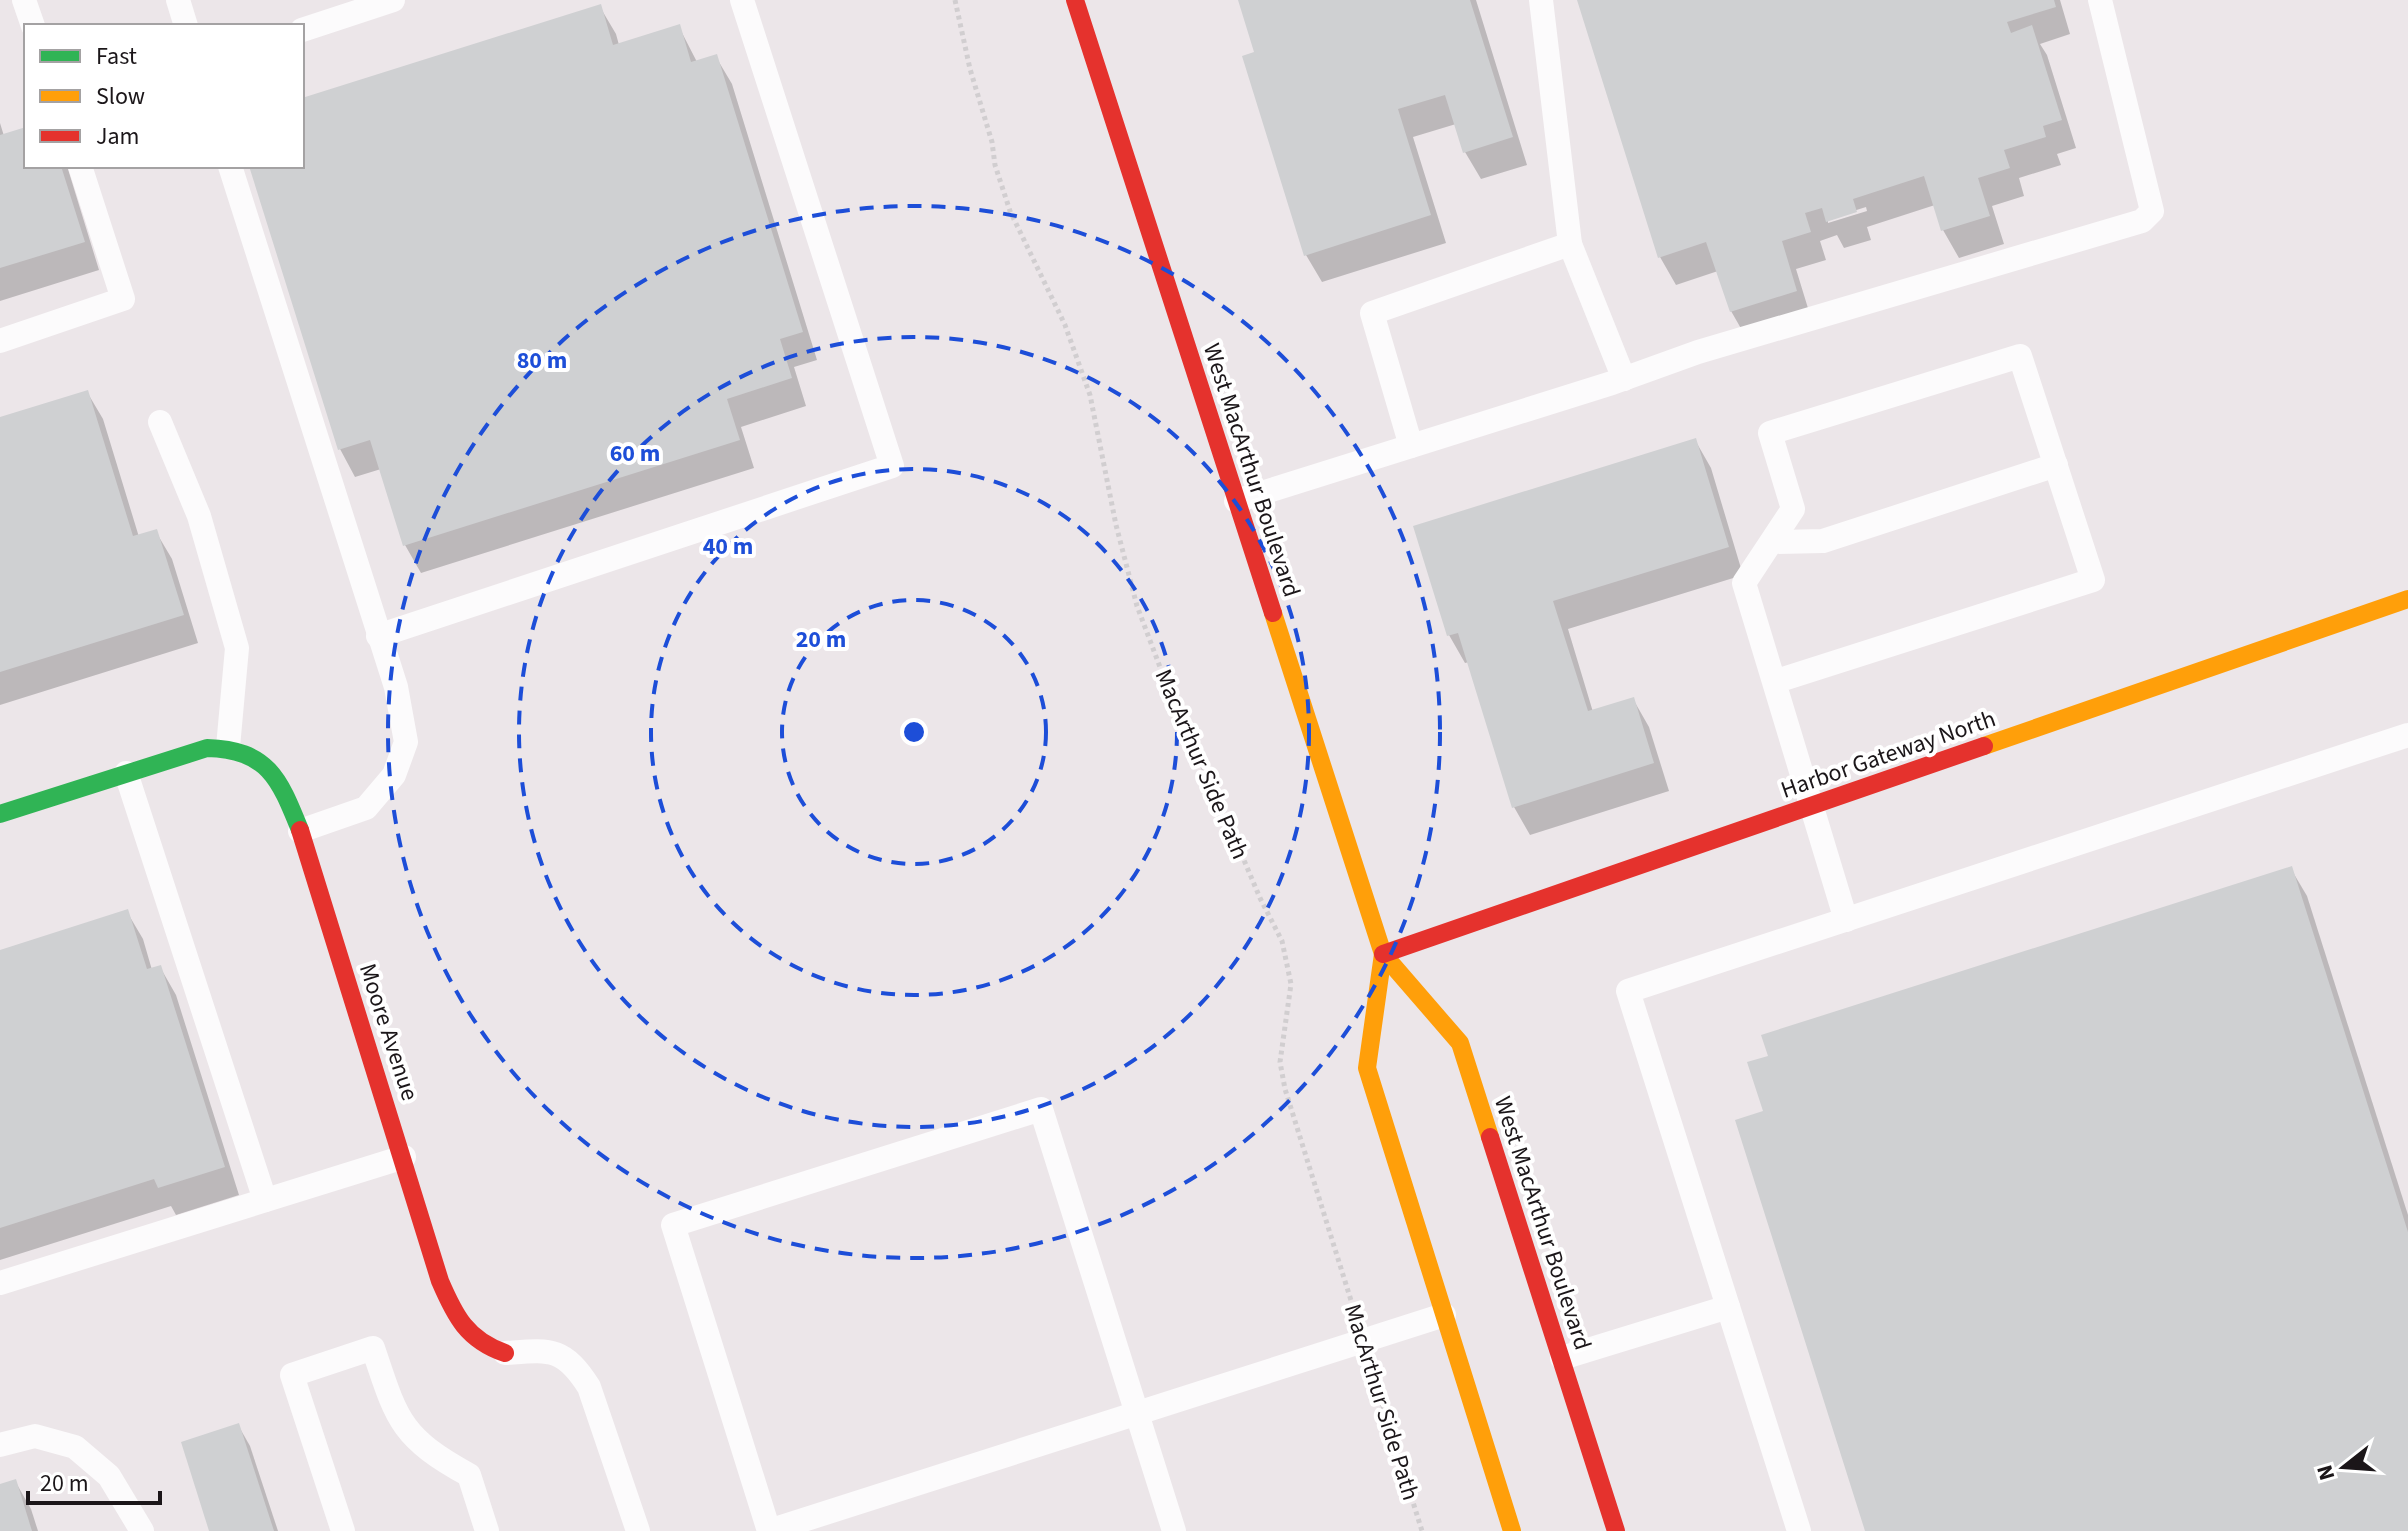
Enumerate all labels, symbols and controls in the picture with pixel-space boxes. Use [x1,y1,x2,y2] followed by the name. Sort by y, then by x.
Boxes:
[24,24,304,168] legend
[96,39,137,74] text: Fast
[96,79,145,114] text: Slow
[96,119,140,154] text: Jam
[1194,339,1309,602] street label: West MacArthur Boulevard
[517,343,567,378] text: 80 m
[610,436,660,471] text: 60 m
[703,529,753,564] text: 40 m
[796,622,846,657] text: 20 m
[1146,664,1257,865] street label: MacArthur Side Path
[1776,701,2000,808] street label: Harbor Gateway North
[900,718,928,746] centre of rings
[350,959,427,1105] street label: Moore Avenue
[1485,1092,1600,1355] street label: West MacArthur Boulevard
[1335,1300,1428,1505] street label: MacArthur Side Path
[2304,1427,2384,1507] north arrow
[28,1455,160,1505] scale bar
[2308,1461,2343,1484] text: N
[40,1466,89,1501] text: 20 m

